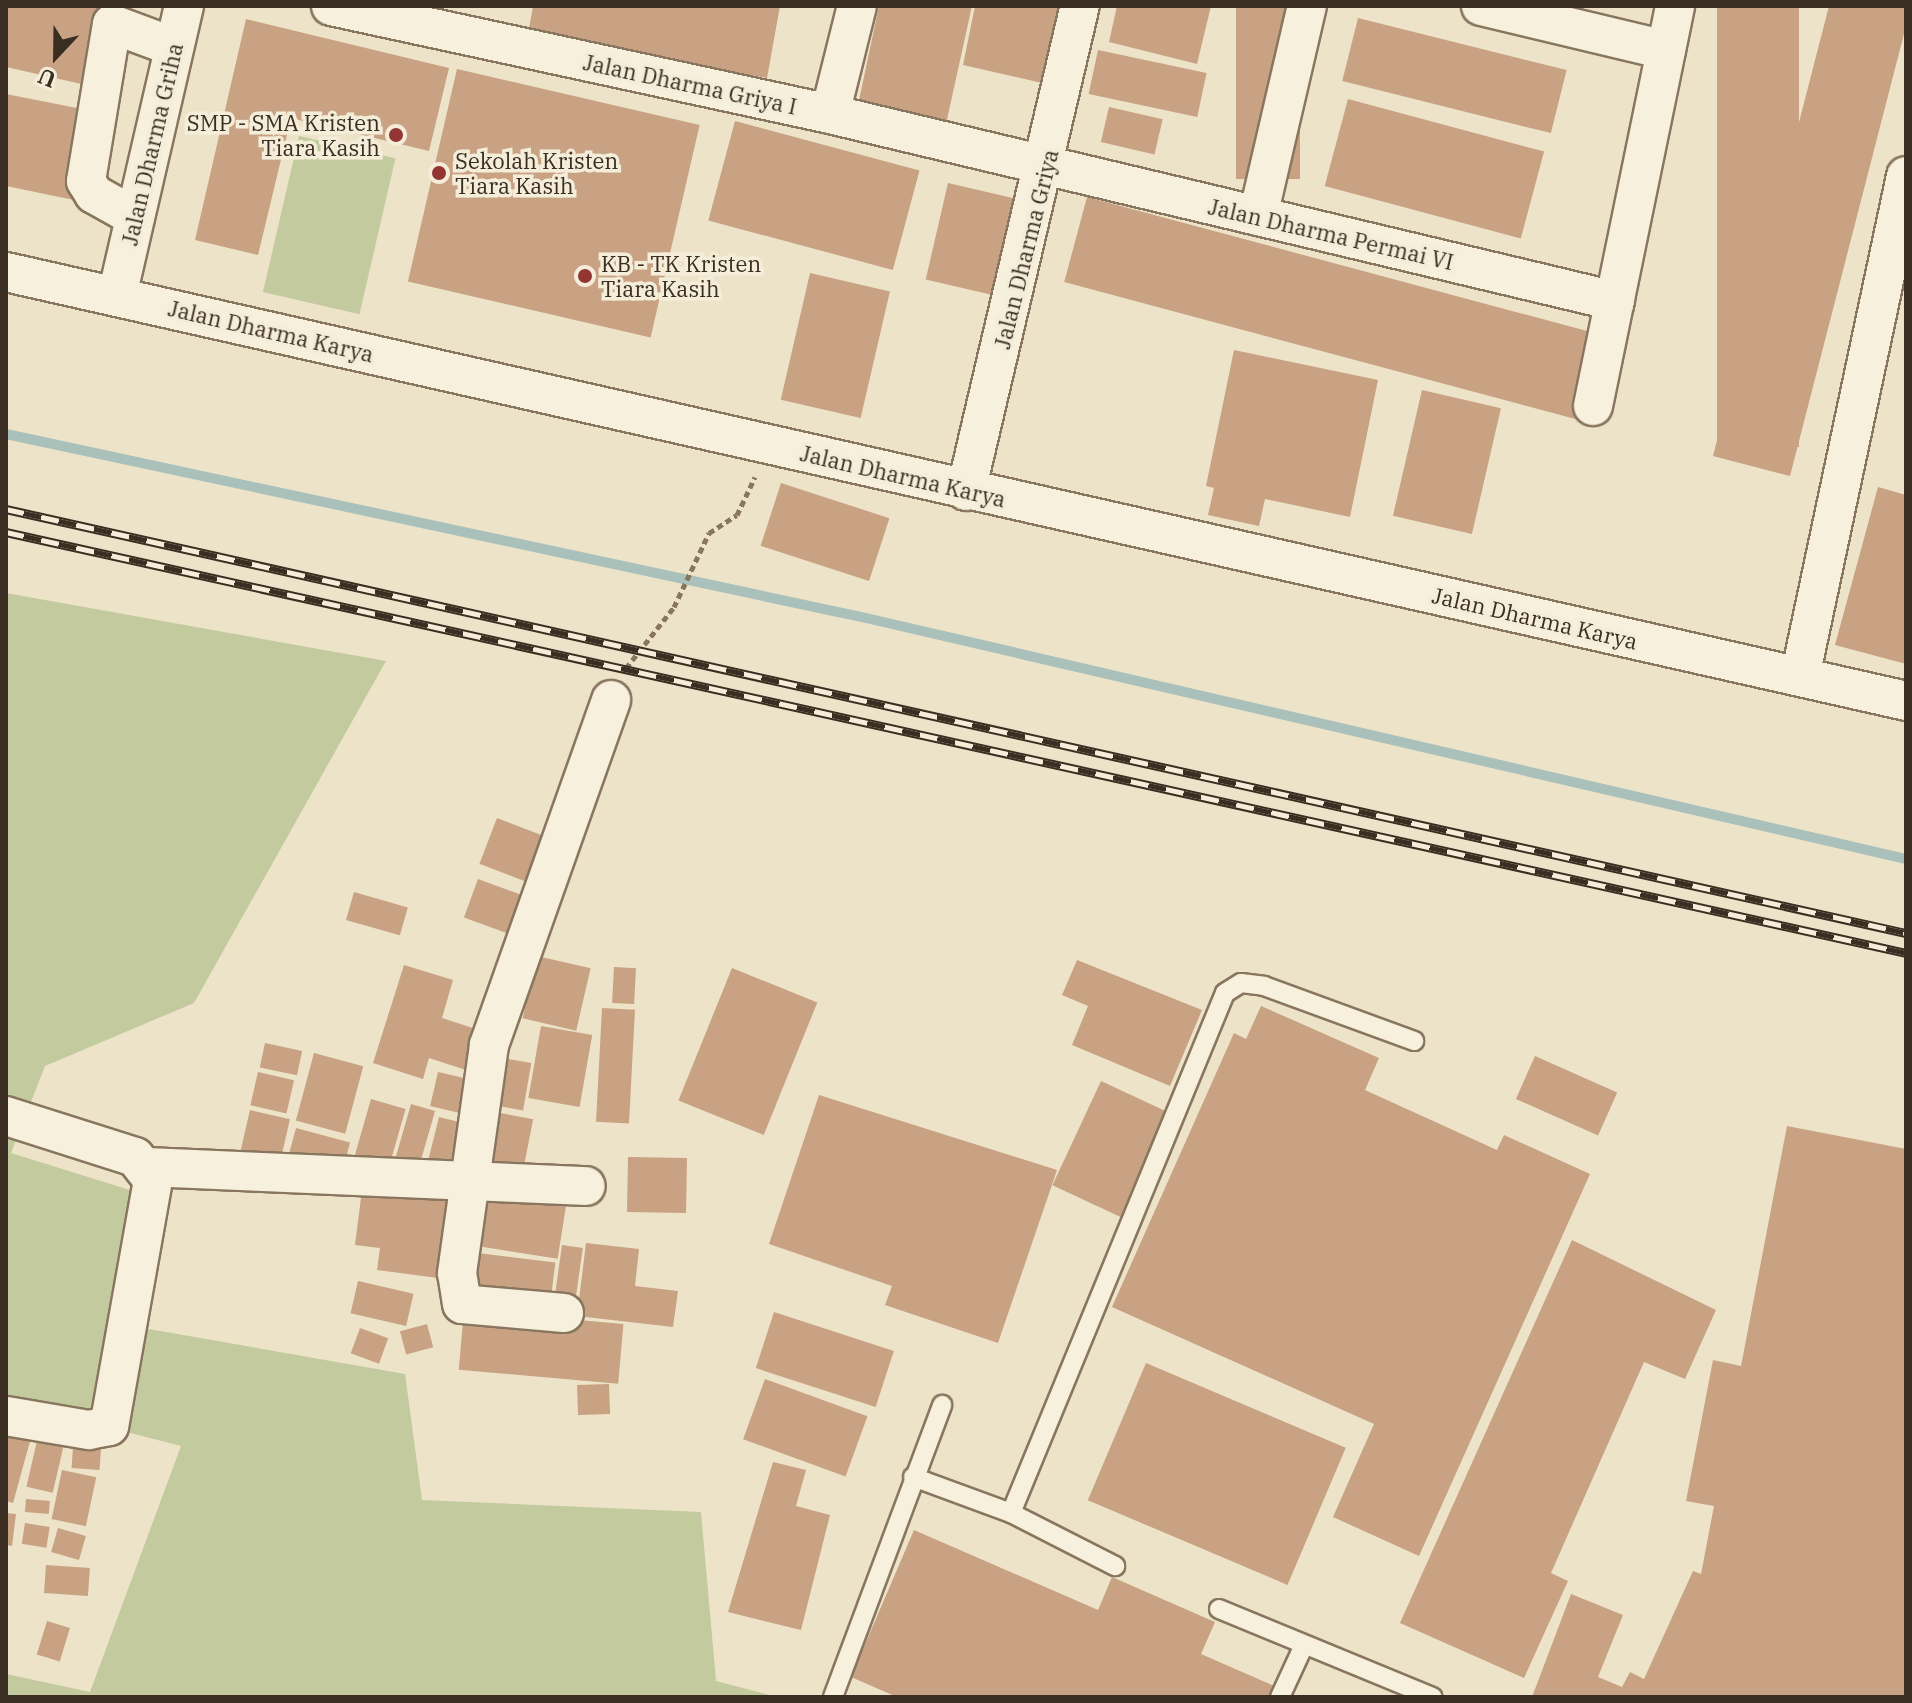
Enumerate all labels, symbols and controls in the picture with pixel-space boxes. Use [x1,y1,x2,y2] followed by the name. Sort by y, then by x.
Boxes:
[16,16,96,96] north arrow
[116,40,188,248] street label: Jalan Dharma Griha
[581,48,799,120] street label: Jalan Dharma Griya I
[34,62,60,95] text: U
[187,109,380,160] place label: SMP - SMA Kristen Tiara Kasih
[387,126,405,144] marker: SMP - SMA Kristen Tiara Kasih
[988,146,1064,352] street label: Jalan Dharma Griya
[455,147,618,198] place label: Sekolah Kristen Tiara Kasih
[430,164,448,182] marker: Sekolah Kristen Tiara Kasih
[1206,193,1456,275] street label: Jalan Dharma Permai VI
[601,250,761,302] place label: KB - TK Kristen Tiara Kasih
[576,267,594,285] marker: KB - TK Kristen Tiara Kasih
[166,295,376,367] street label: Jalan Dharma Karya
[798,440,1008,512] street label: Jalan Dharma Karya
[1430,582,1640,654] street label: Jalan Dharma Karya

